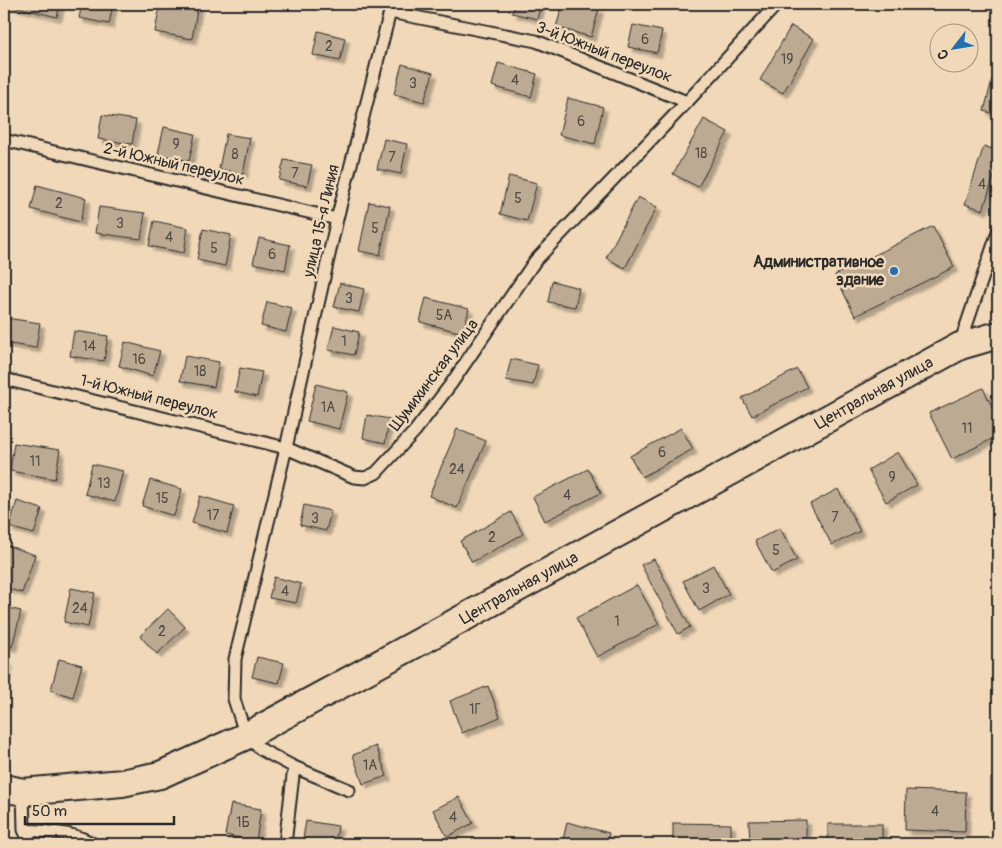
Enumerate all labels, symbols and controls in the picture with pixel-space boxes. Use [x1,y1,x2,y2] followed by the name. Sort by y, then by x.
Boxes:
[533,17,675,87] street label: 3-й Южный переулок
[930,22,980,72] north arrow
[641,31,649,48] house number: 6
[325,38,333,55] house number: 2
[934,46,953,63] text: С
[781,51,793,68] house number: 19
[511,72,519,89] house number: 4
[409,75,417,92] house number: 3
[577,113,585,130] house number: 6
[172,136,180,153] house number: 9
[102,138,246,190] street label: 2-й Южный переулок
[695,145,707,162] house number: 18
[231,146,239,163] house number: 8
[388,149,396,166] house number: 7
[298,163,344,280] street label: улица 15-я Линия
[291,165,299,182] house number: 7
[978,176,986,193] house number: 4
[514,190,522,207] house number: 5
[55,195,63,212] house number: 2
[116,215,124,232] house number: 3
[371,220,379,237] house number: 5
[165,229,173,246] house number: 4
[210,240,218,257] house number: 5
[268,246,276,263] house number: 6
[753,252,885,290] place label: Административное здание
[888,265,900,277] marker: Административное здание
[345,290,353,307] house number: 3
[436,307,452,324] house number: 5А
[385,315,483,435] street label: Шумихинская улица
[341,333,347,350] house number: 1
[82,338,96,355] house number: 14
[132,351,146,368] house number: 16
[811,352,937,434] street label: Центральная улица
[194,363,206,380] house number: 18
[78,370,220,424] street label: 1-й Южный переулок
[321,399,335,416] house number: 1А
[962,420,972,437] house number: 11
[658,444,666,461] house number: 6
[30,453,40,470] house number: 11
[449,461,465,478] house number: 24
[888,469,896,486] house number: 9
[97,475,111,492] house number: 13
[563,487,571,504] house number: 4
[155,490,169,507] house number: 15
[207,507,220,524] house number: 17
[831,509,839,526] house number: 7
[311,510,319,527] house number: 3
[488,529,496,546] house number: 2
[772,542,780,559] house number: 5
[456,547,582,629] street label: Центральная улица
[702,580,710,597] house number: 3
[281,583,289,600] house number: 4
[72,600,88,617] house number: 24
[614,613,620,630] house number: 1
[158,623,166,640] house number: 2
[469,701,481,718] house number: 1Г
[363,757,377,774] house number: 1А
[25,793,174,825] scale bar
[32,802,67,821] text: 50 m
[931,803,939,820] house number: 4
[449,809,457,826] house number: 4
[236,814,250,831] house number: 1Б

